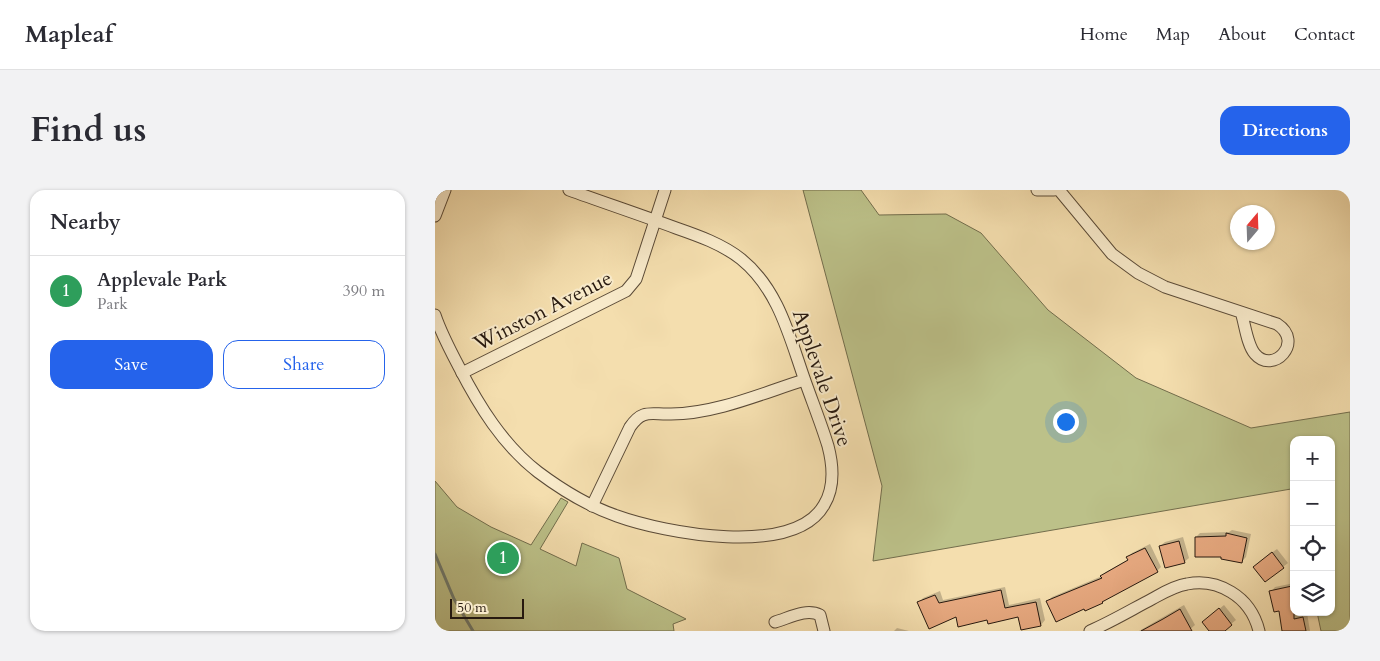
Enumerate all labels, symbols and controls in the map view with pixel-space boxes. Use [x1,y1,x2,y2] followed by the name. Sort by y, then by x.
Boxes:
[25,18,113,51] text: Mapleaf
[1080,22,1128,47] text: Home
[1156,22,1190,47] text: Map
[1218,22,1266,47] text: About
[1294,22,1355,47] text: Contact
[30,106,146,154] text: Find us
[1220,106,1350,155] button: Directions
[1230,205,1275,250] north arrow
[50,208,121,237] text: Nearby
[468,264,617,359] street label: Winston Avenue
[97,267,227,293] text: Applevale Park
[62,280,70,302] text: 1
[343,280,385,302] text: 390 m
[97,293,128,315] text: Park
[785,306,859,450] street label: Applevale Drive
[50,340,213,389] button: Save
[223,340,385,389] button: Share
[1053,409,1079,435] your location
[1290,436,1335,616] map controls
[1290,436,1335,481] button: +
[1290,481,1335,526] button: −
[1290,526,1335,571] button: locate
[487,539,519,577] pin: 1
[1290,571,1335,616] button: layers
[450,596,524,619] scale bar
[457,598,487,617] text: 50 m

